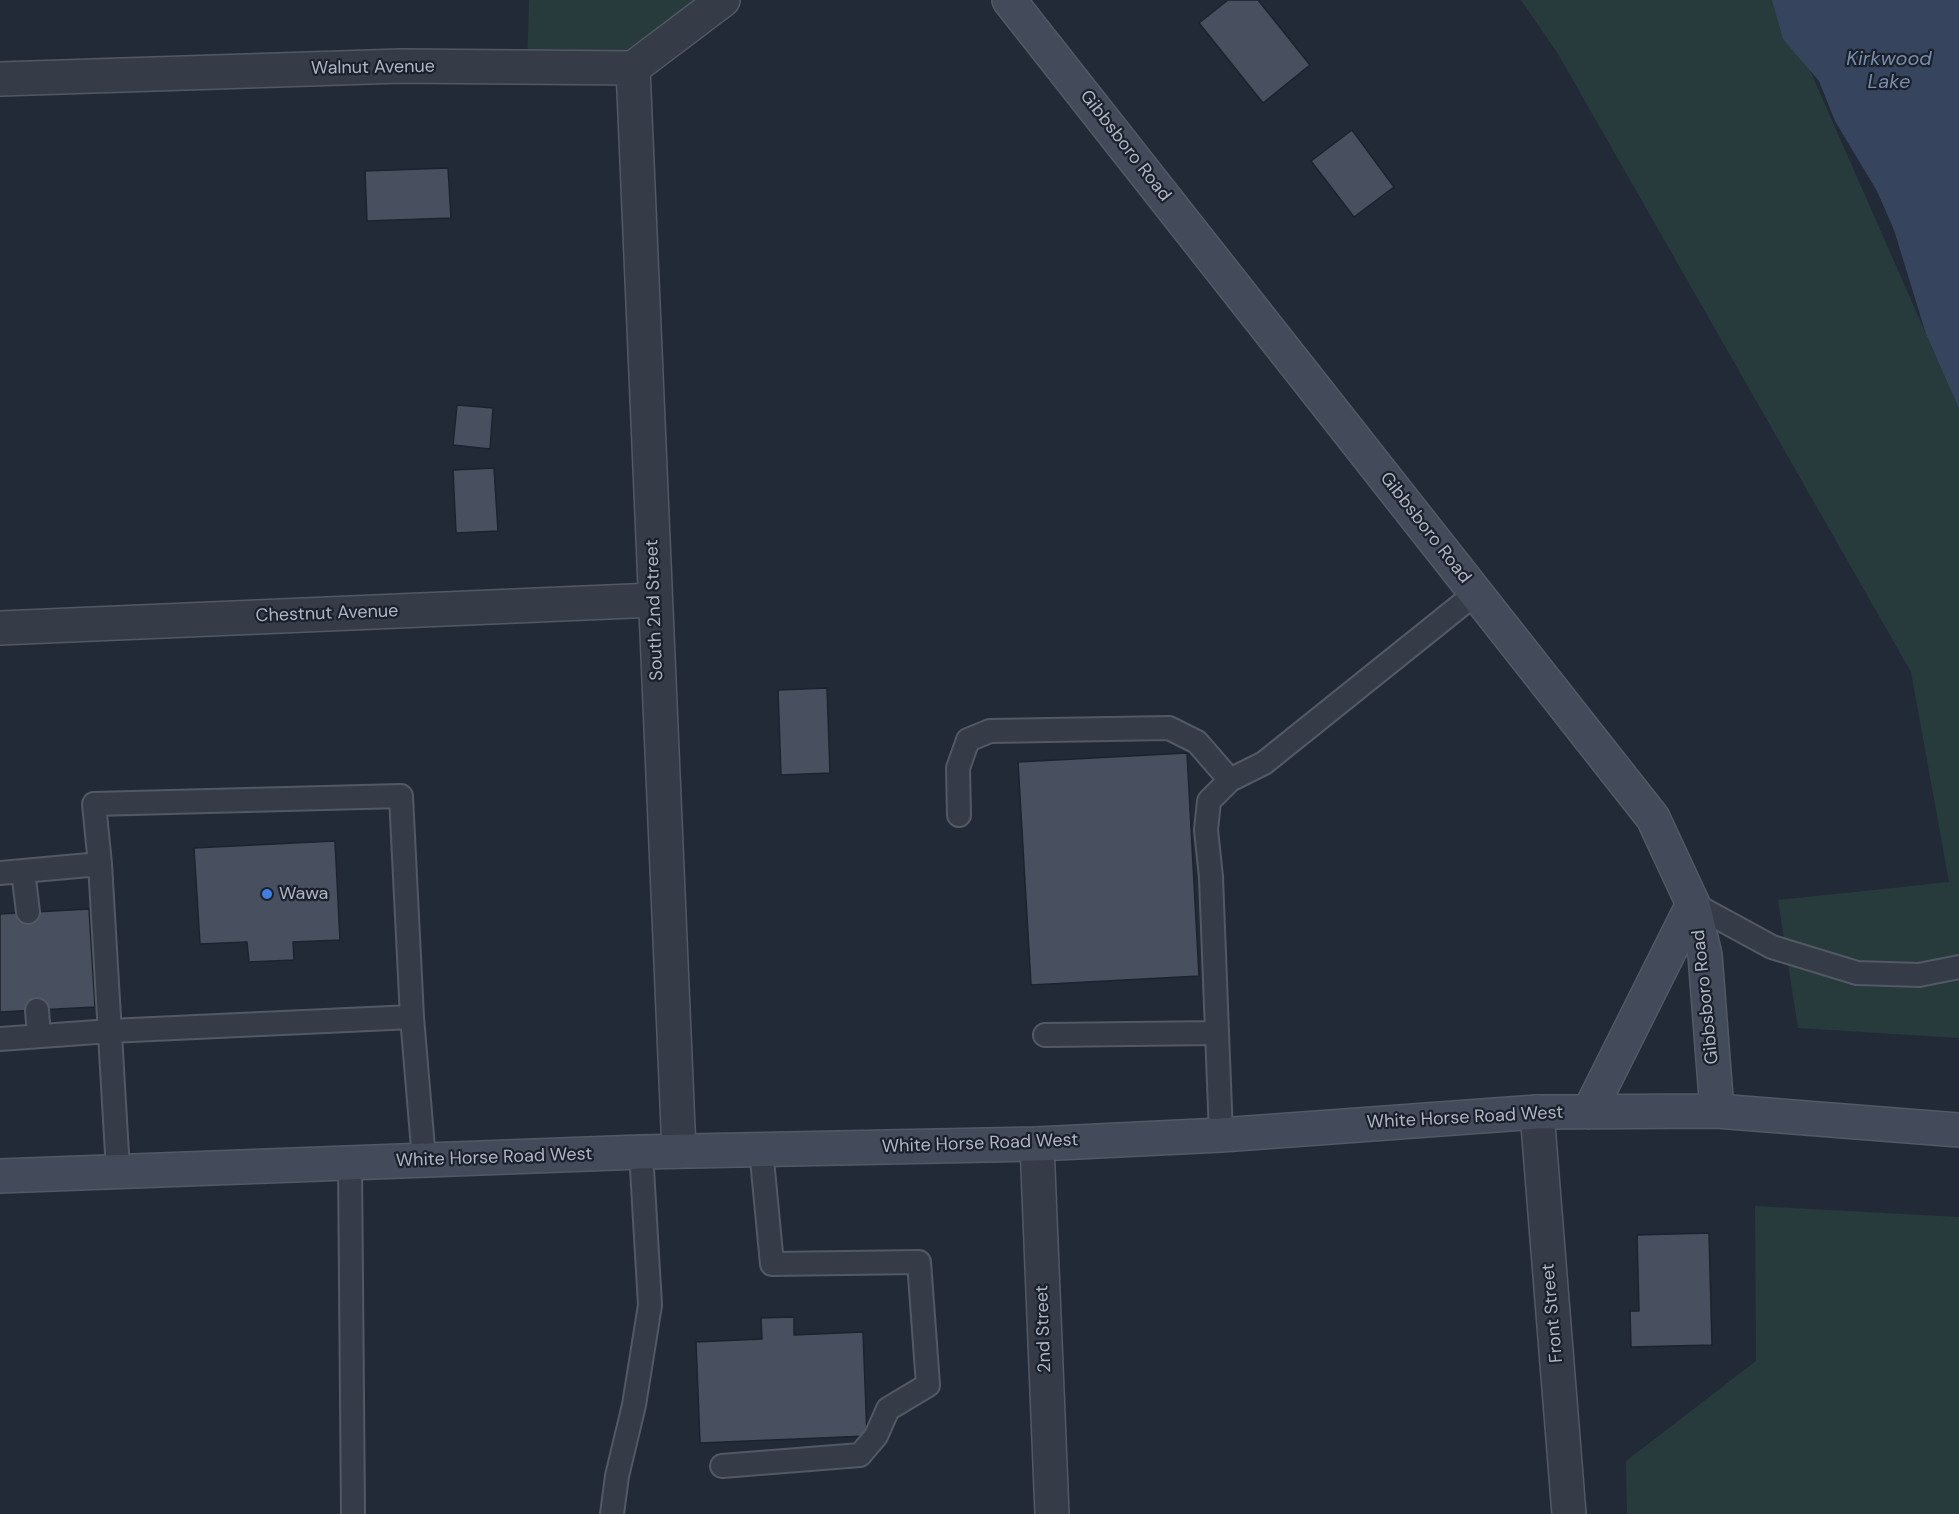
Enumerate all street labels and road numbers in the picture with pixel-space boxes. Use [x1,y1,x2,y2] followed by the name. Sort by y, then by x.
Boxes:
[311,56,435,80] street label: Walnut Avenue
[1075,86,1175,206] street label: Gibbsboro Road
[1375,468,1475,588] street label: Gibbsboro Road
[642,539,668,681] street label: South 2nd Street
[255,601,399,627] street label: Chestnut Avenue
[1688,929,1724,1065] street label: Gibbsboro Road
[1366,1102,1564,1134] street label: White Horse Road West
[881,1130,1079,1158] street label: White Horse Road West
[395,1144,593,1172] street label: White Horse Road West
[1538,1262,1568,1364] street label: Front Street
[1032,1285,1056,1373] street label: 2nd Street

